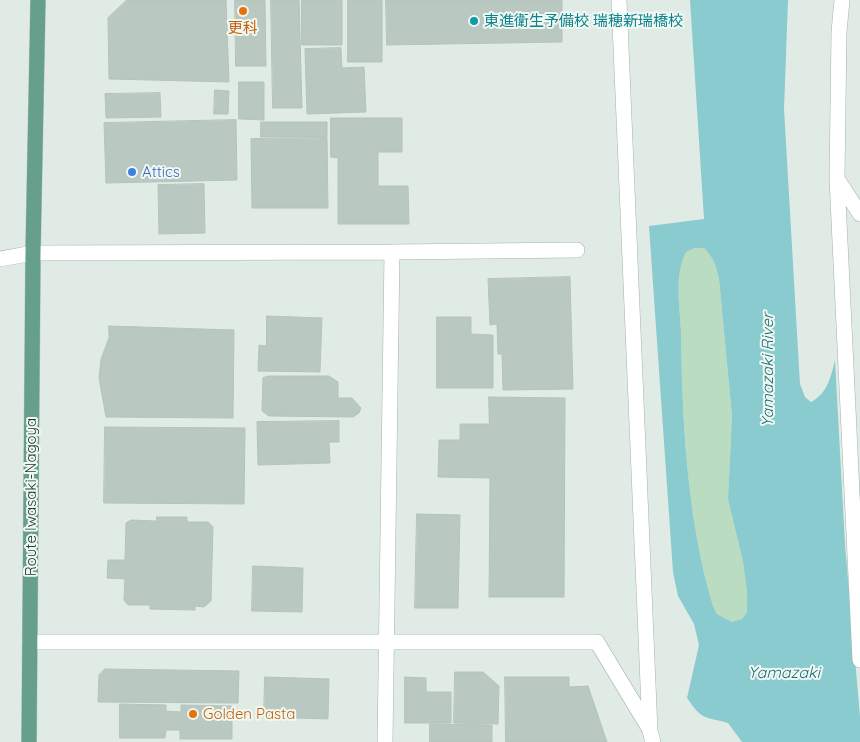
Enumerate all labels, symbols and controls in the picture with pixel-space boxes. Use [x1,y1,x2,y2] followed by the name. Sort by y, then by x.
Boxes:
[237,5,249,17] marker: 更科
[484,12,683,30] place label: 東進衛生予備校 瑞穂新瑞橋校
[468,15,480,27] marker: 東進衛生予備校 瑞穂新瑞橋校
[228,19,258,37] place label: 更科
[142,163,180,181] place label: Attics
[126,166,138,178] marker: Attics
[758,313,778,427] water label: Yamazaki River
[22,418,40,576] street label: Route Iwasaki-Nagoya
[748,663,820,683] water label: Yamazaki
[203,705,295,723] place label: Golden Pasta
[187,708,199,720] marker: Golden Pasta

